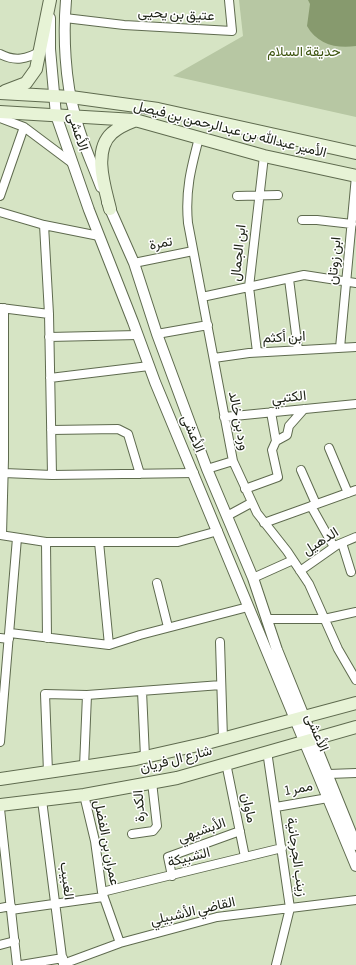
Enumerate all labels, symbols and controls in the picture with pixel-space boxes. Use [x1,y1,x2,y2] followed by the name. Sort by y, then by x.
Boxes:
[137,5,215,25] street label: عتيق بن يحيى
[267,44,341,60] park label: حديقة السلام
[132,98,328,162] street label: الأمير عبدالله بن عبدالرحمن بن فيصل
[63,111,91,153] street label: الأعشى
[228,224,250,282] street label: ابن الجمال
[148,234,174,254] street label: تمرة
[325,236,345,286] street label: ابن زوتان
[262,328,306,348] street label: ابن أكثم
[271,388,307,408] street label: الكتبي
[224,390,252,452] street label: ورد بن خالد
[177,413,207,455] street label: الأعشى
[300,524,342,560] street label: الدهيل
[301,712,331,754] street label: الأعشى
[138,743,214,777] street label: شارع ال فريان
[284,778,314,800] street label: ممر 1
[131,789,149,823] street label: الكدرة
[237,792,259,824] street label: ماوان
[89,799,123,887] street label: عمران بن الفضل
[176,815,228,847] street label: الأبشيهي
[282,816,310,898] street label: زينب الجرجانية
[166,845,212,871] street label: الشبيكة
[55,861,77,901] street label: الغبيب
[149,894,237,930] street label: القاضي الأشبيلي

